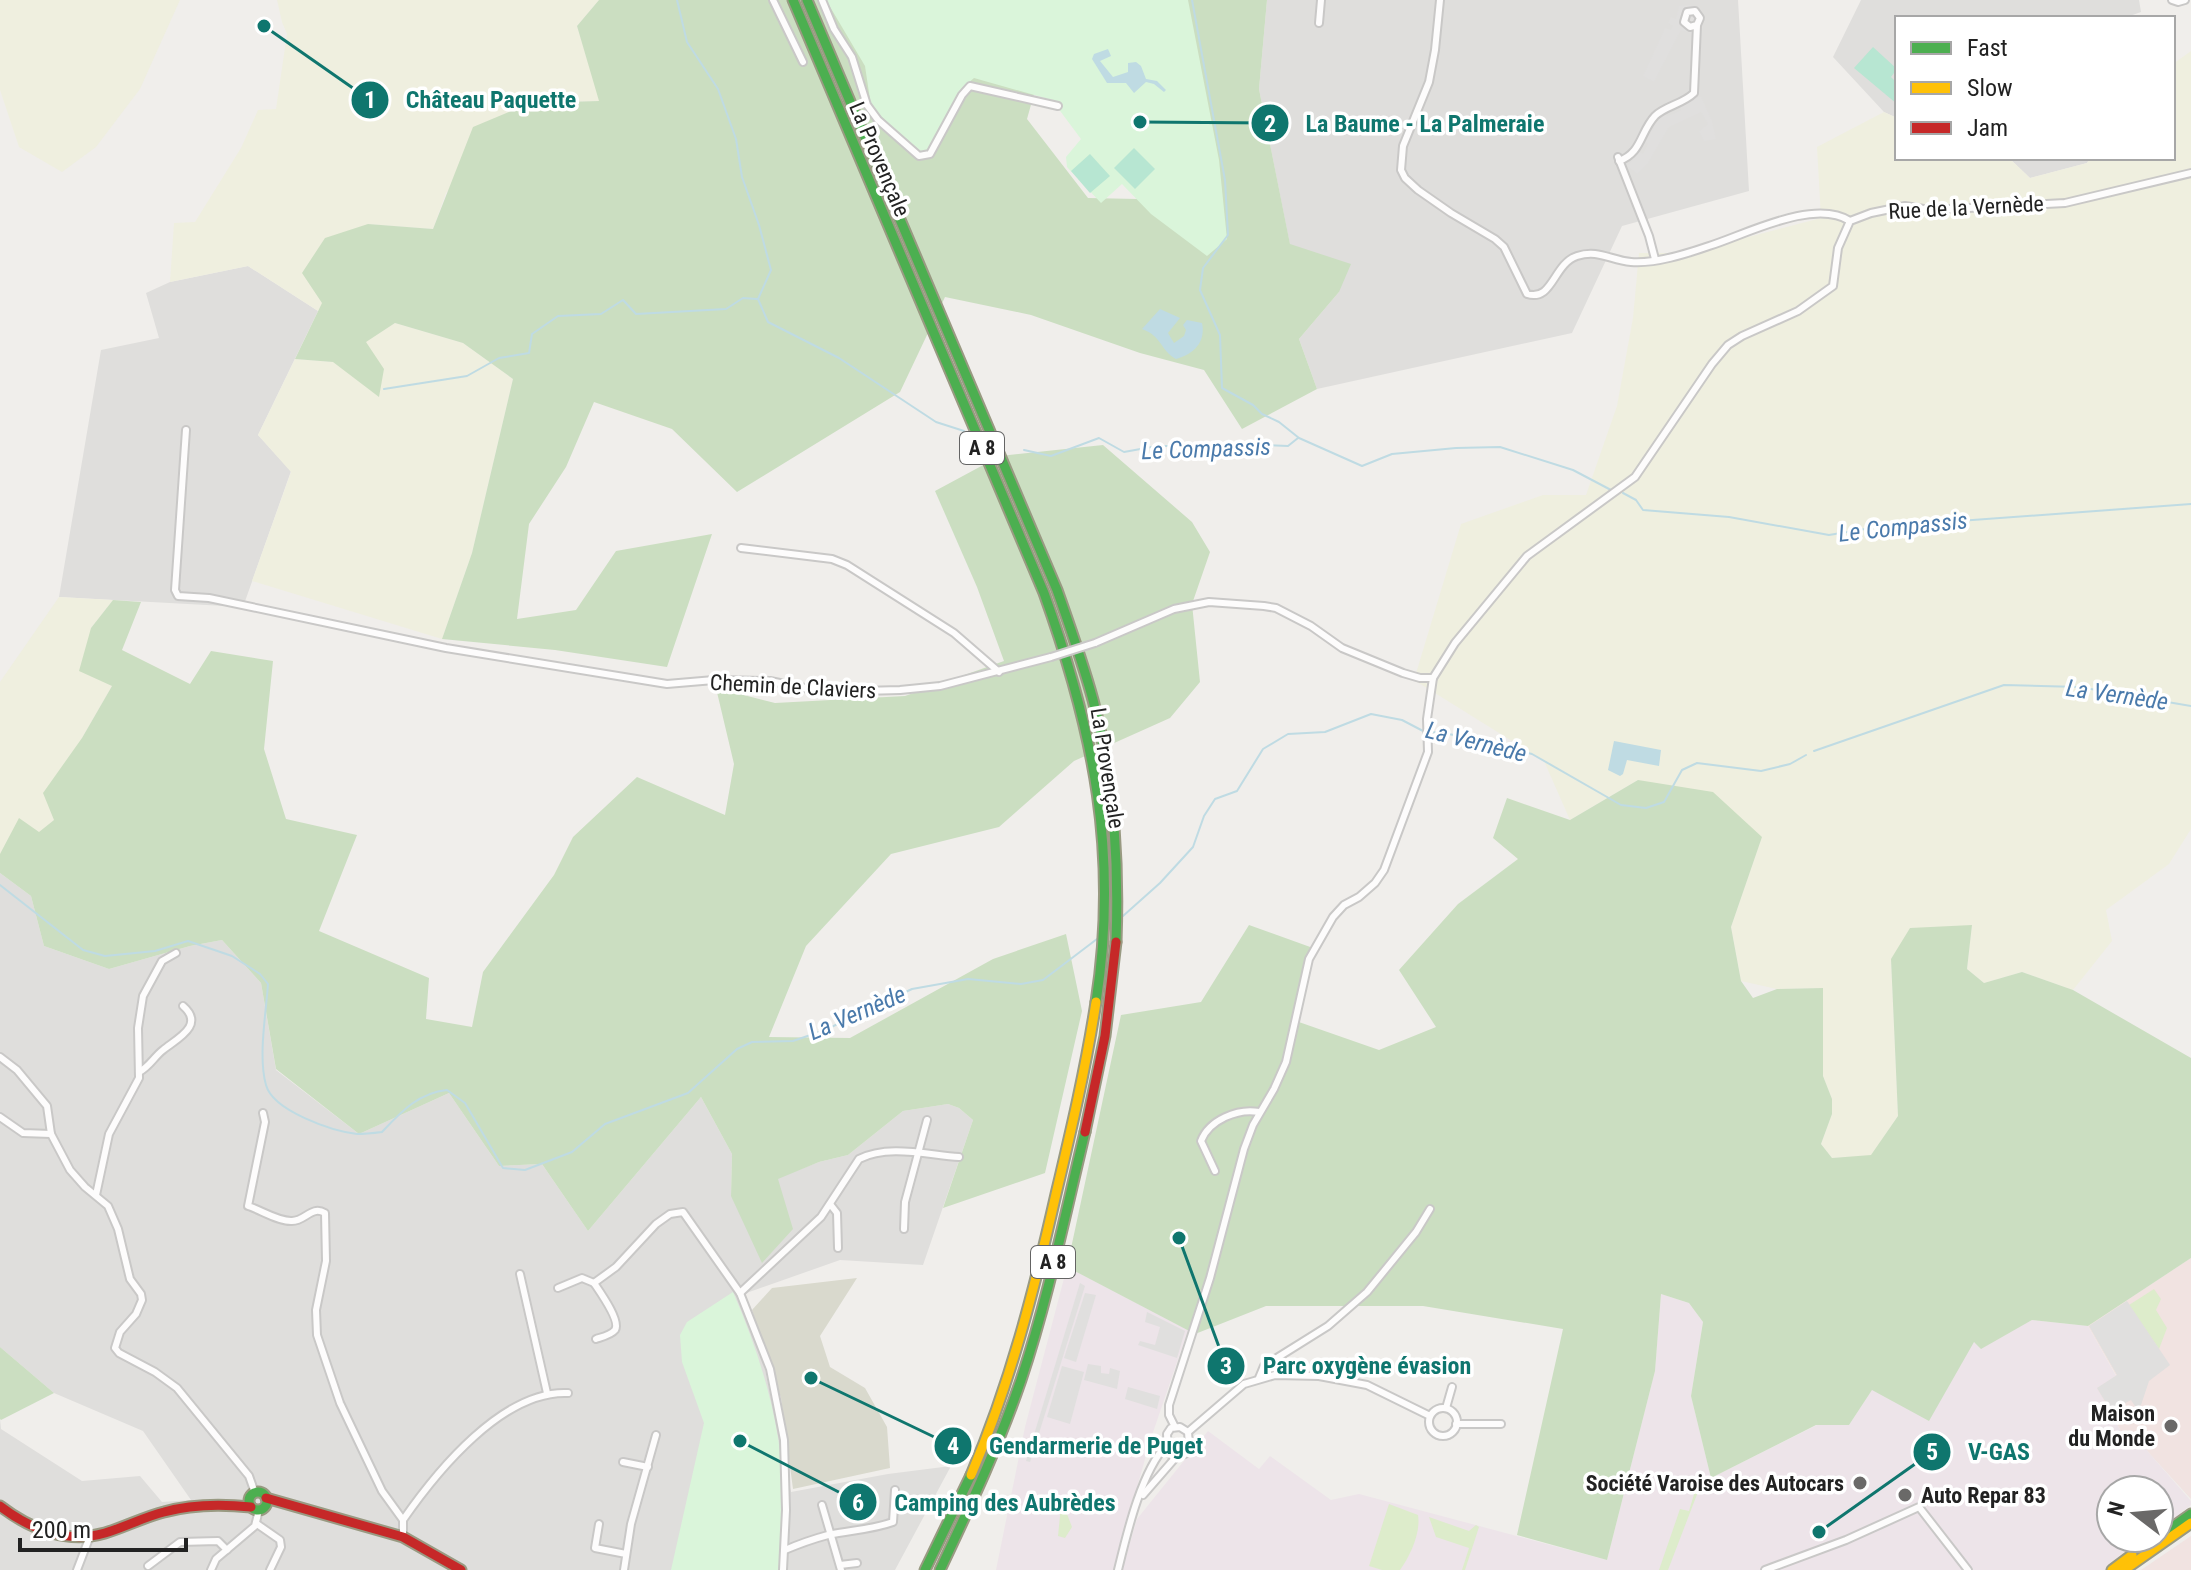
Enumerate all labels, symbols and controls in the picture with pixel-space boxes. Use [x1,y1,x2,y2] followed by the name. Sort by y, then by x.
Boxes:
[1895,16,2175,160] legend
[1967,34,2008,62] text: Fast
[1967,74,2013,102] text: Slow
[350,76,593,124] callout: Château Paquette
[364,86,376,114] text: 1
[406,86,576,114] text: Château Paquette
[844,98,915,220] street label: La Provençale
[1250,99,1560,147] callout: La Baume - La Palmeraie
[1264,110,1276,138] text: 2
[1306,110,1544,138] text: La Baume - La Palmeraie
[1967,114,2008,142] text: Jam
[1888,191,2044,224] street label: Rue de la Vernède
[960,432,1004,464] road number: A 8
[1141,433,1271,465] water label: Le Compassis
[1837,506,1969,548] water label: Le Compassis
[709,670,877,703] street label: Chemin de Claviers
[2064,674,2170,716] water label: La Vernède
[1086,706,1129,830] street label: La Provençale
[1423,716,1529,768] water label: La Vernède
[804,980,910,1046] water label: La Vernède
[1031,1246,1075,1278] road number: A 8
[1206,1342,1487,1390] callout: Parc oxygène évasion
[1220,1352,1232,1380] text: 3
[1263,1352,1471,1380] text: Parc oxygène évasion
[2068,1401,2155,1451] place label: Maison du Monde
[2162,1417,2180,1435] marker: Maison du Monde
[933,1422,1219,1470] callout: Gendarmerie de Puget
[1912,1428,2046,1476] callout: V-GAS
[947,1432,959,1460] text: 4
[989,1432,1203,1460] text: Gendarmerie de Puget
[1926,1438,1938,1466] text: 5
[1968,1438,2030,1466] text: V-GAS
[1586,1471,1844,1496] place label: Société Varoise des Autocars
[1851,1474,1869,1492] marker: Société Varoise des Autocars
[2095,1474,2175,1554] north arrow
[838,1478,1132,1526] callout: Camping des Aubrèdes
[1921,1483,2046,1508] place label: Auto Repar 83
[1896,1486,1914,1504] marker: Auto Repar 83
[852,1489,864,1517] text: 6
[894,1489,1116,1517] text: Camping des Aubrèdes
[2102,1499,2130,1519] text: N
[20,1502,186,1552] scale bar
[32,1516,91,1544] text: 200 m

